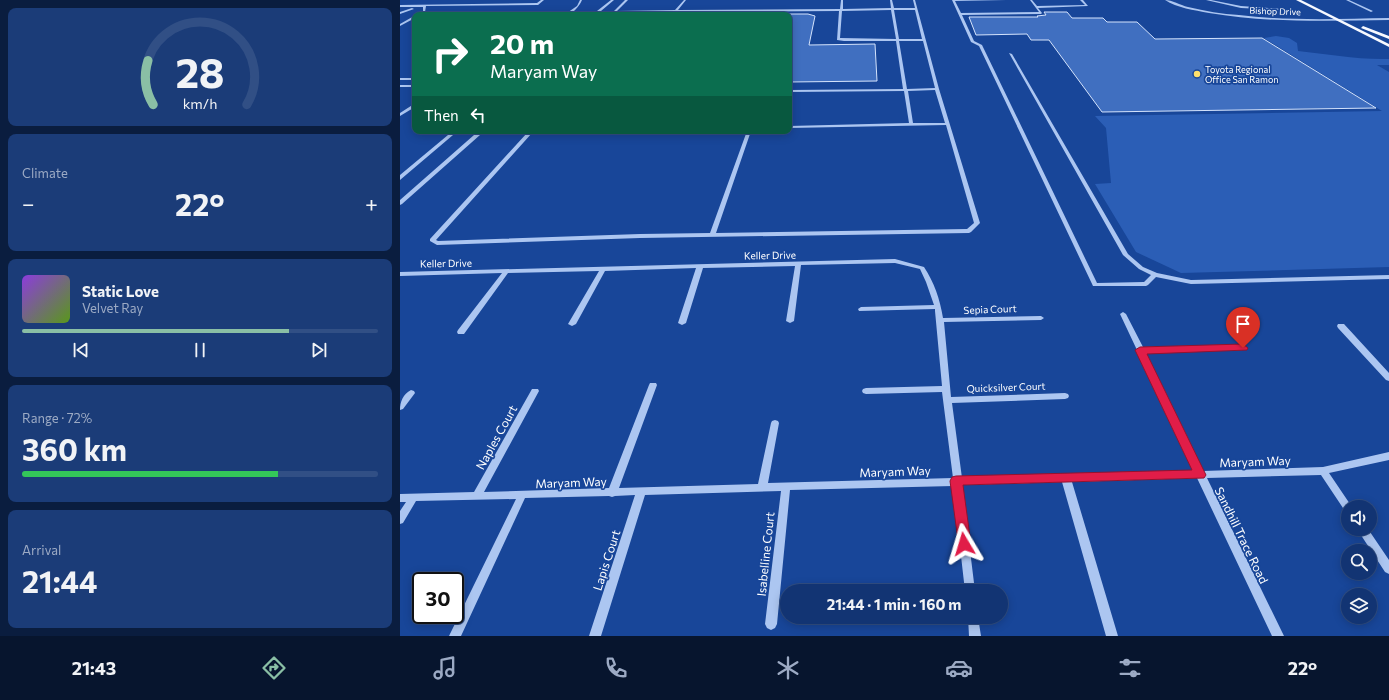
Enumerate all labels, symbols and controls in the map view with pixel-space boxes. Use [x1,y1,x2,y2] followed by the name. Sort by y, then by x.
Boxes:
[1249,5,1301,17] street label: Bishop Drive
[490,26,554,60] text: 20 m
[424,28,476,80] icon: right
[175,46,225,97] text: 28
[490,60,597,82] text: Maryam Way
[1205,64,1278,85] place label: Toyota Regional Office San Ramon
[1192,69,1202,79] marker: Toyota Regional Office San Ramon
[183,93,217,111] text: km/h
[467,104,489,126] icon: left
[424,106,459,124] text: Then
[22,165,68,181] text: Climate
[175,185,225,222] text: 22°
[22,190,35,217] text: −
[365,190,378,217] text: +
[744,249,796,261] street label: Keller Drive
[420,257,472,269] street label: Keller Drive
[82,282,159,300] text: Static Love
[82,300,143,316] text: Velvet Ray
[963,302,1017,316] street label: Sepia Court
[1226,307,1260,348] pin
[1232,313,1254,335] icon: arrive
[70,339,92,361] icon: previous
[189,339,211,361] icon: pause
[308,339,330,361] icon: next
[966,380,1046,394] street label: Quicksilver Court
[473,402,519,472] street label: Naples Court
[22,410,92,426] text: Range · 72%
[22,430,127,467] text: 360 km
[1219,453,1291,469] street label: Maryam Way
[859,463,931,479] street label: Maryam Way
[535,474,607,490] street label: Maryam Way
[1213,484,1271,586] street label: Sandhill Trace Road
[1341,500,1377,624] map controls
[1341,500,1377,536] button: sound
[754,511,776,597] street label: Isabelline Court
[943,523,985,565] position arrow
[590,528,622,592] street label: Lapis Court
[22,542,61,558] text: Arrival
[1341,544,1377,580] button: search
[22,562,97,599] text: 21:44
[412,572,464,624] speed limit sign: 30
[1341,588,1377,624] button: layers
[827,595,961,613] text: 21:44 · 1 min · 160 m
[260,654,288,682] icon: directions
[431,654,459,682] icon: music
[602,654,630,682] icon: phone
[774,654,802,682] icon: climate
[945,654,973,682] icon: car
[1116,654,1144,682] icon: filters
[72,657,116,679] text: 21:43
[1288,657,1317,679] text: 22°

